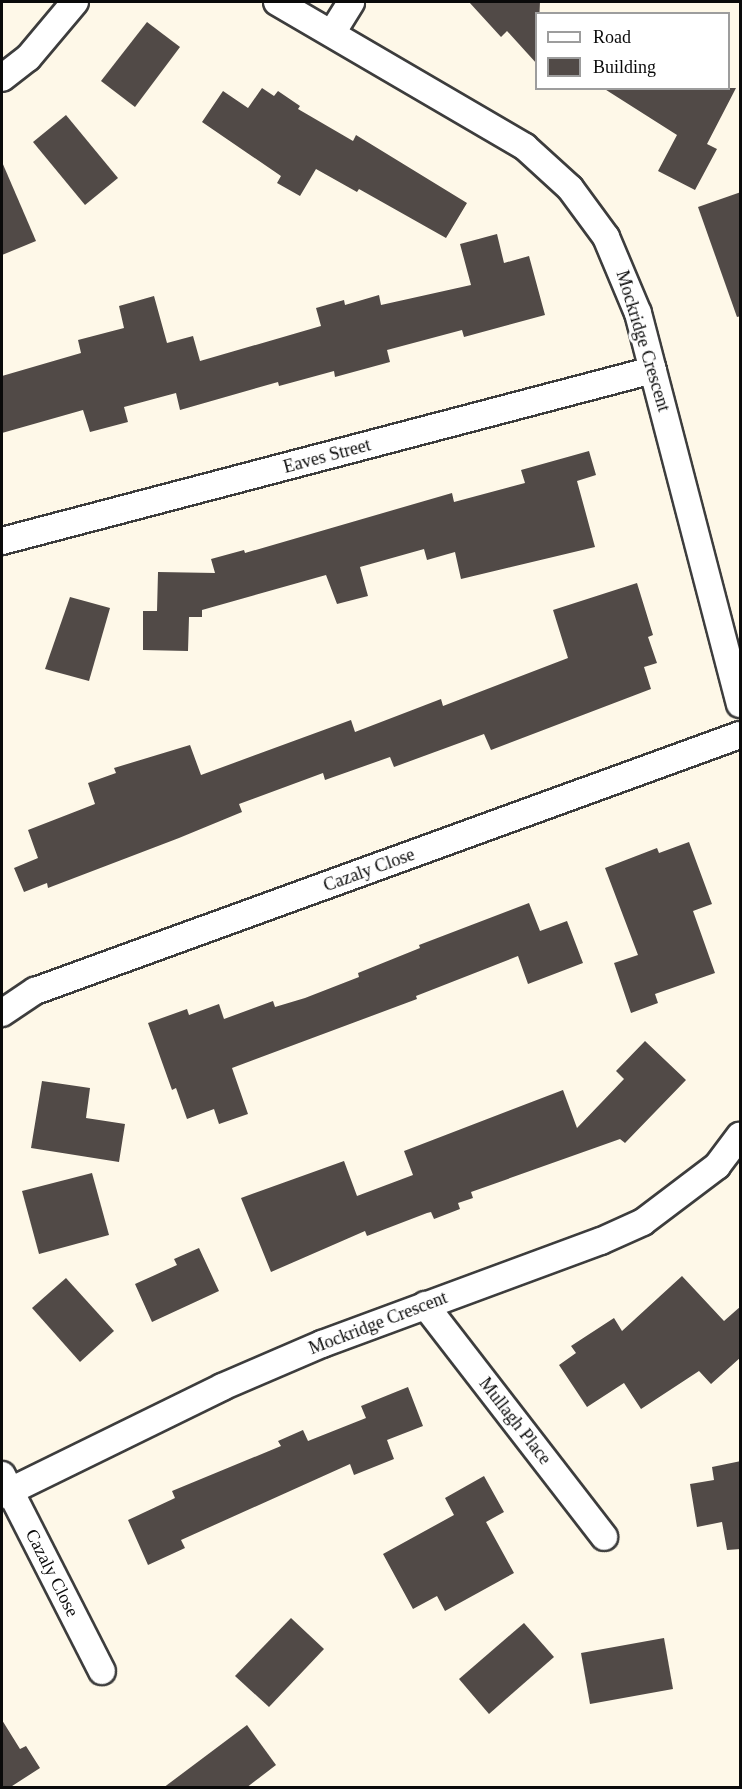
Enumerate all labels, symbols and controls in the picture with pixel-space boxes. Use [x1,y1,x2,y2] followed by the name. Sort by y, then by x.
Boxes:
[535,12,730,90] legend
[593,27,631,47] text: Road
[593,57,656,77] text: Building
[611,268,675,414] street label: Mockridge Crescent
[281,434,373,478] street label: Eaves Street
[320,844,418,896] street label: Cazaly Close
[306,1287,450,1359] street label: Mockridge Crescent
[474,1373,556,1469] street label: Mullagh Place
[21,1526,83,1620] street label: Cazaly Close

